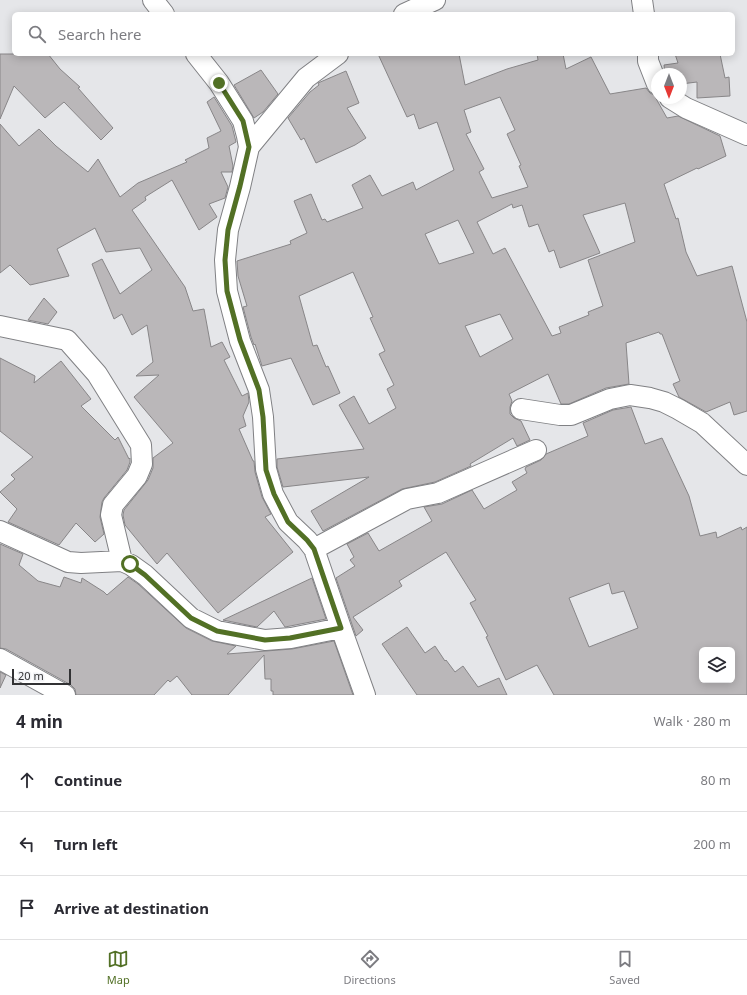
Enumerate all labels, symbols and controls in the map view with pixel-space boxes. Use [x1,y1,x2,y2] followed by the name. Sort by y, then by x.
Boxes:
[12,12,735,56] search box
[26,23,48,45] icon: search
[58,24,141,44] text: Search here
[651,68,687,104] north arrow
[210,74,228,92] route end
[121,555,139,573] route start
[699,647,735,683] map controls
[699,647,735,683] button: layers
[12,667,71,686] scale bar
[18,668,44,683] text: 20 m
[16,710,63,733] text: 4 min
[653,712,731,730] text: Walk · 280 m
[16,769,38,791] icon: ahead
[54,770,122,790] text: Continue
[701,771,731,789] text: 80 m
[16,833,38,855] icon: left
[54,834,118,854] text: Turn left
[693,835,731,853] text: 200 m
[16,897,38,919] icon: arrive
[54,898,209,918] text: Arrive at destination
[107,948,130,987] tab: Map
[343,948,396,987] tab: Directions
[609,948,640,987] tab: Saved

